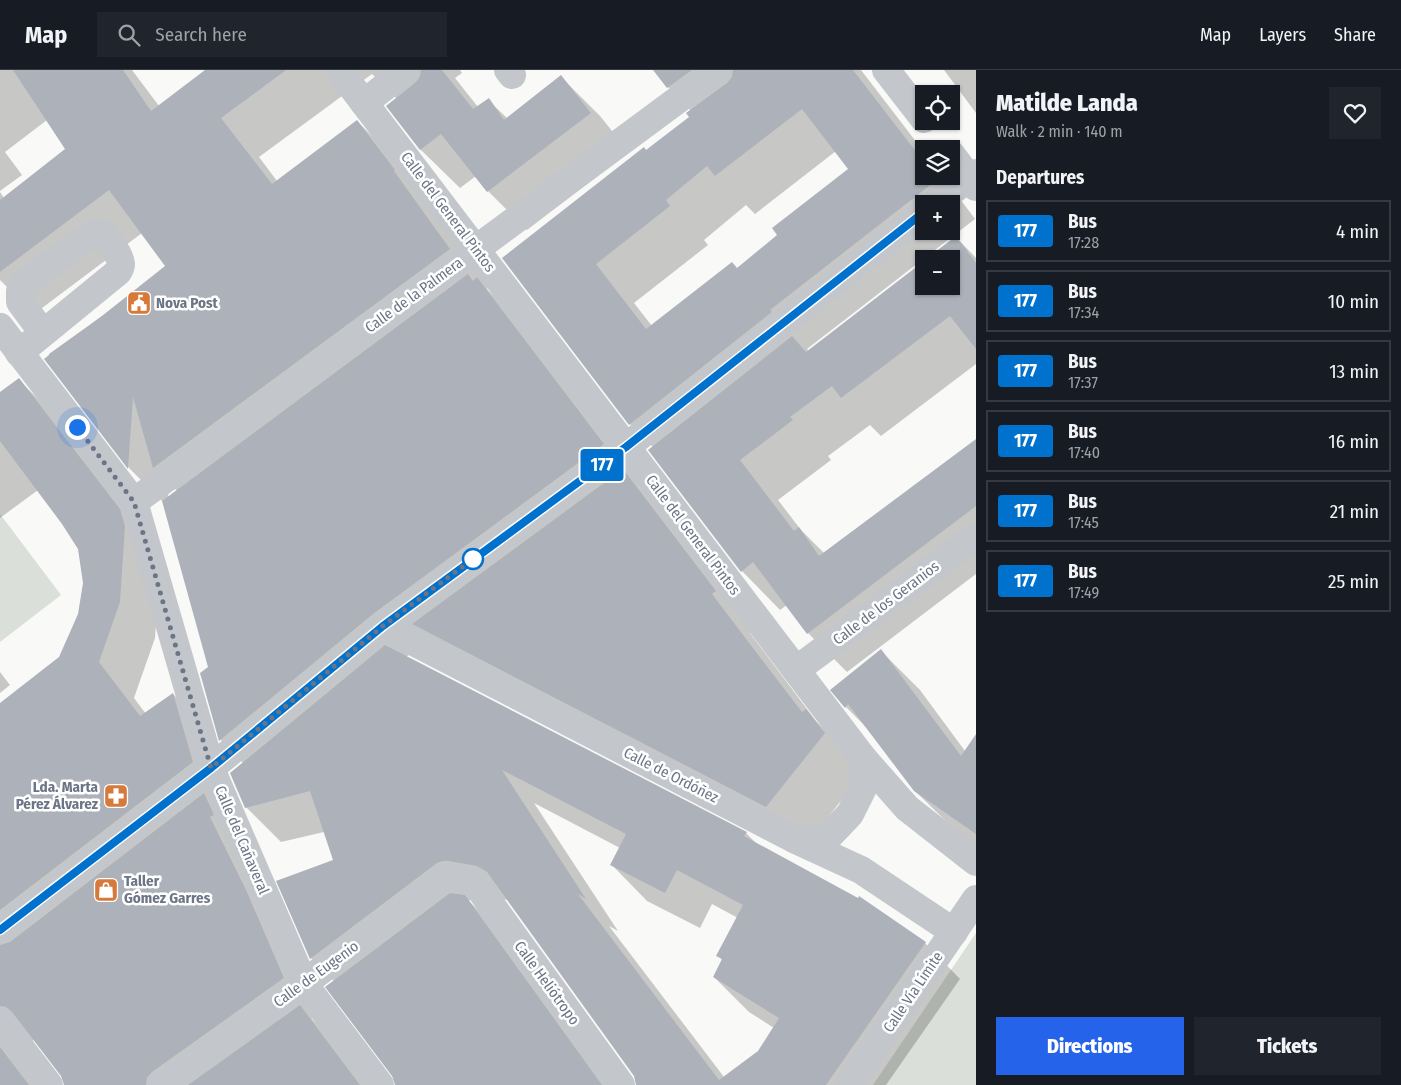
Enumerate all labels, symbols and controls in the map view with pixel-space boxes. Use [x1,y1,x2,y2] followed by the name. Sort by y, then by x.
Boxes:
[97,12,447,57] search box
[25,21,67,49] text: Map
[115,21,143,49] icon: search
[155,23,247,46] text: Search here
[1200,24,1231,46] text: Map
[1259,24,1306,46] text: Layers
[1334,24,1376,46] text: Share
[915,85,960,295] map controls
[915,85,960,130] button: locate
[1329,87,1381,139] button: heart
[996,89,1138,117] text: Matilde Landa
[996,122,1123,141] text: Walk · 2 min · 140 m
[915,140,960,185] button: layers
[397,148,499,276] street label: Calle del General Pintos
[996,166,1084,189] text: Departures
[915,195,960,240] button: +
[1068,210,1097,233] text: Bus
[1014,220,1037,242] text: 177
[1336,220,1379,243] text: 4 min
[1068,233,1099,252] text: 17:28
[915,250,960,295] button: −
[362,253,466,337] street label: Calle de la Palmera
[1068,280,1097,303] text: Bus
[126,290,152,316] public building icon: Nova Post
[1014,290,1037,312] text: 177
[1328,290,1379,313] text: 10 min
[156,294,219,312] place label: Nova Post
[1068,303,1099,322] text: 17:34
[1068,350,1097,373] text: Bus
[1014,360,1037,382] text: 177
[1329,360,1379,383] text: 13 min
[1068,373,1098,392] text: 17:37
[65,415,90,440] your location
[1068,420,1097,443] text: Bus
[1014,430,1037,452] text: 177
[1328,430,1379,453] text: 16 min
[1068,443,1100,462] text: 17:40
[573,449,631,481] line badge: 177
[590,454,614,476] text: 177
[642,471,744,599] street label: Calle del General Pintos
[1068,490,1097,513] text: Bus
[1014,500,1037,522] text: 177
[1330,500,1379,523] text: 21 min
[1068,513,1099,532] text: 17:45
[462,548,484,570] unlabelled marker
[829,557,943,649] street label: Calle de los Geranios
[1068,560,1097,583] text: Bus
[1014,570,1037,592] text: 177
[1328,570,1379,593] text: 25 min
[1068,583,1099,602] text: 17:49
[621,743,721,807] street label: Calle de Ordóñez
[16,778,99,813] place label: Lda. Marta Pérez Álvarez
[103,783,129,809] pharmacy icon: Lda. Marta Pérez Álvarez
[211,783,273,897] street label: Calle del Cañaveral
[124,872,211,907] place label: Taller Gómez Garres
[93,877,119,903] shop icon: Taller Gómez Garres
[270,937,362,1011] street label: Calle de Eugenio
[511,938,583,1028] street label: Calle Heliótropo
[879,948,947,1036] street label: Calle Vía Límite
[996,1017,1184,1075] button: Directions
[1194,1017,1381,1075] button: Tickets

